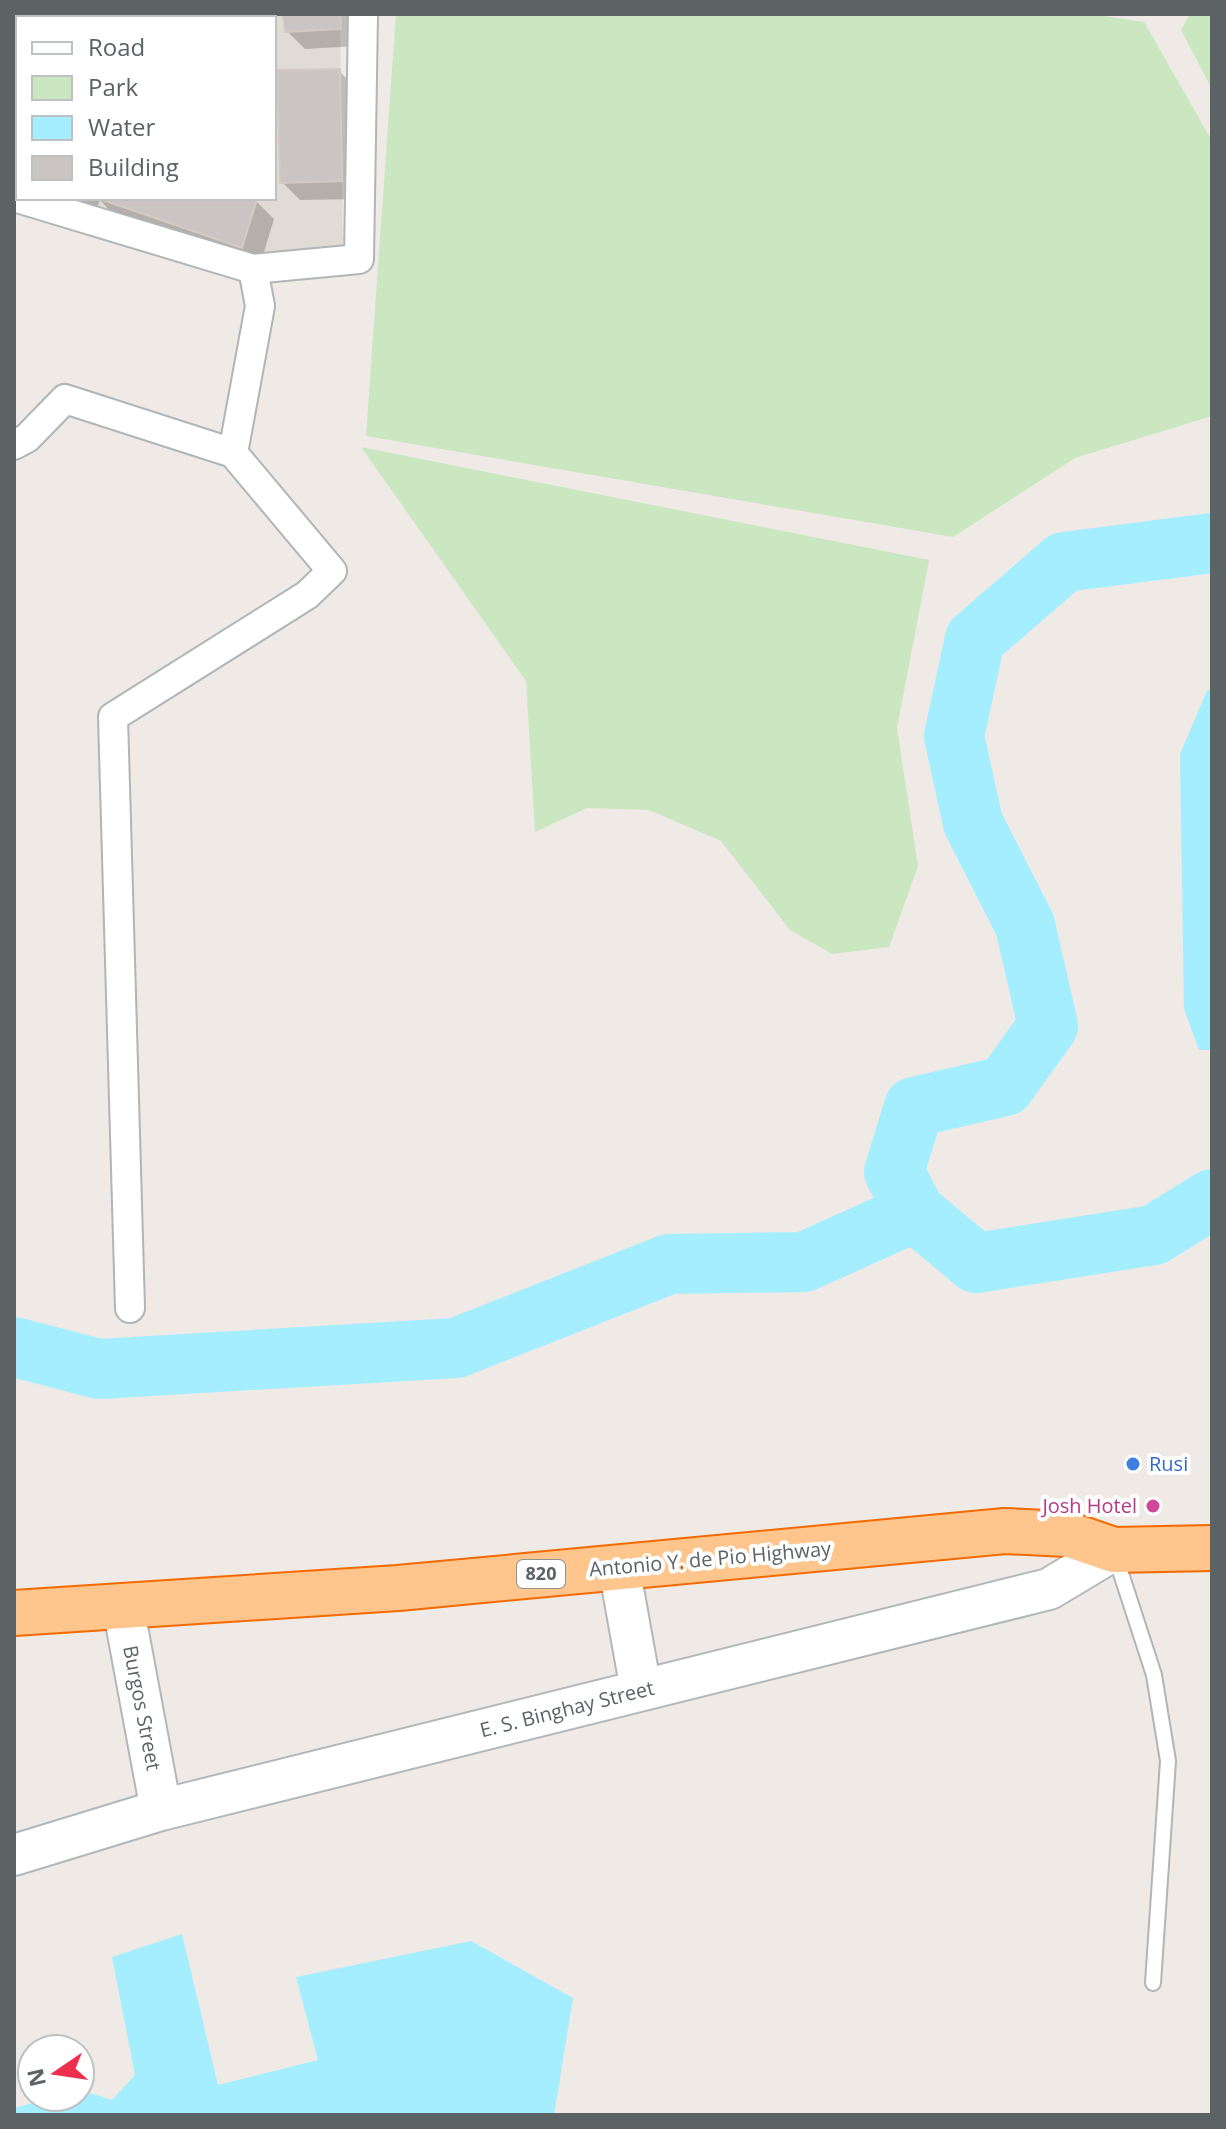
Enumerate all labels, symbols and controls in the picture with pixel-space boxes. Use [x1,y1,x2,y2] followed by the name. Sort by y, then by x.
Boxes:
[16,16,276,200] legend
[88,30,145,63] text: Road
[88,70,139,103] text: Park
[88,110,156,143] text: Water
[88,150,179,183] text: Building
[1149,1450,1188,1477] place label: Rusi
[1124,1455,1142,1473] marker: Rusi
[1040,1492,1137,1519] place label: Josh Hotel
[1144,1497,1162,1515] marker: Josh Hotel
[588,1534,833,1583] street label: Antonio Y. de Pio Highway
[517,1560,565,1588] road number: 820
[117,1643,168,1773] street label: Burgos Street
[477,1674,657,1743] street label: E. S. Binghay Street
[16,2033,96,2113] north arrow
[19,2066,52,2090] text: N

